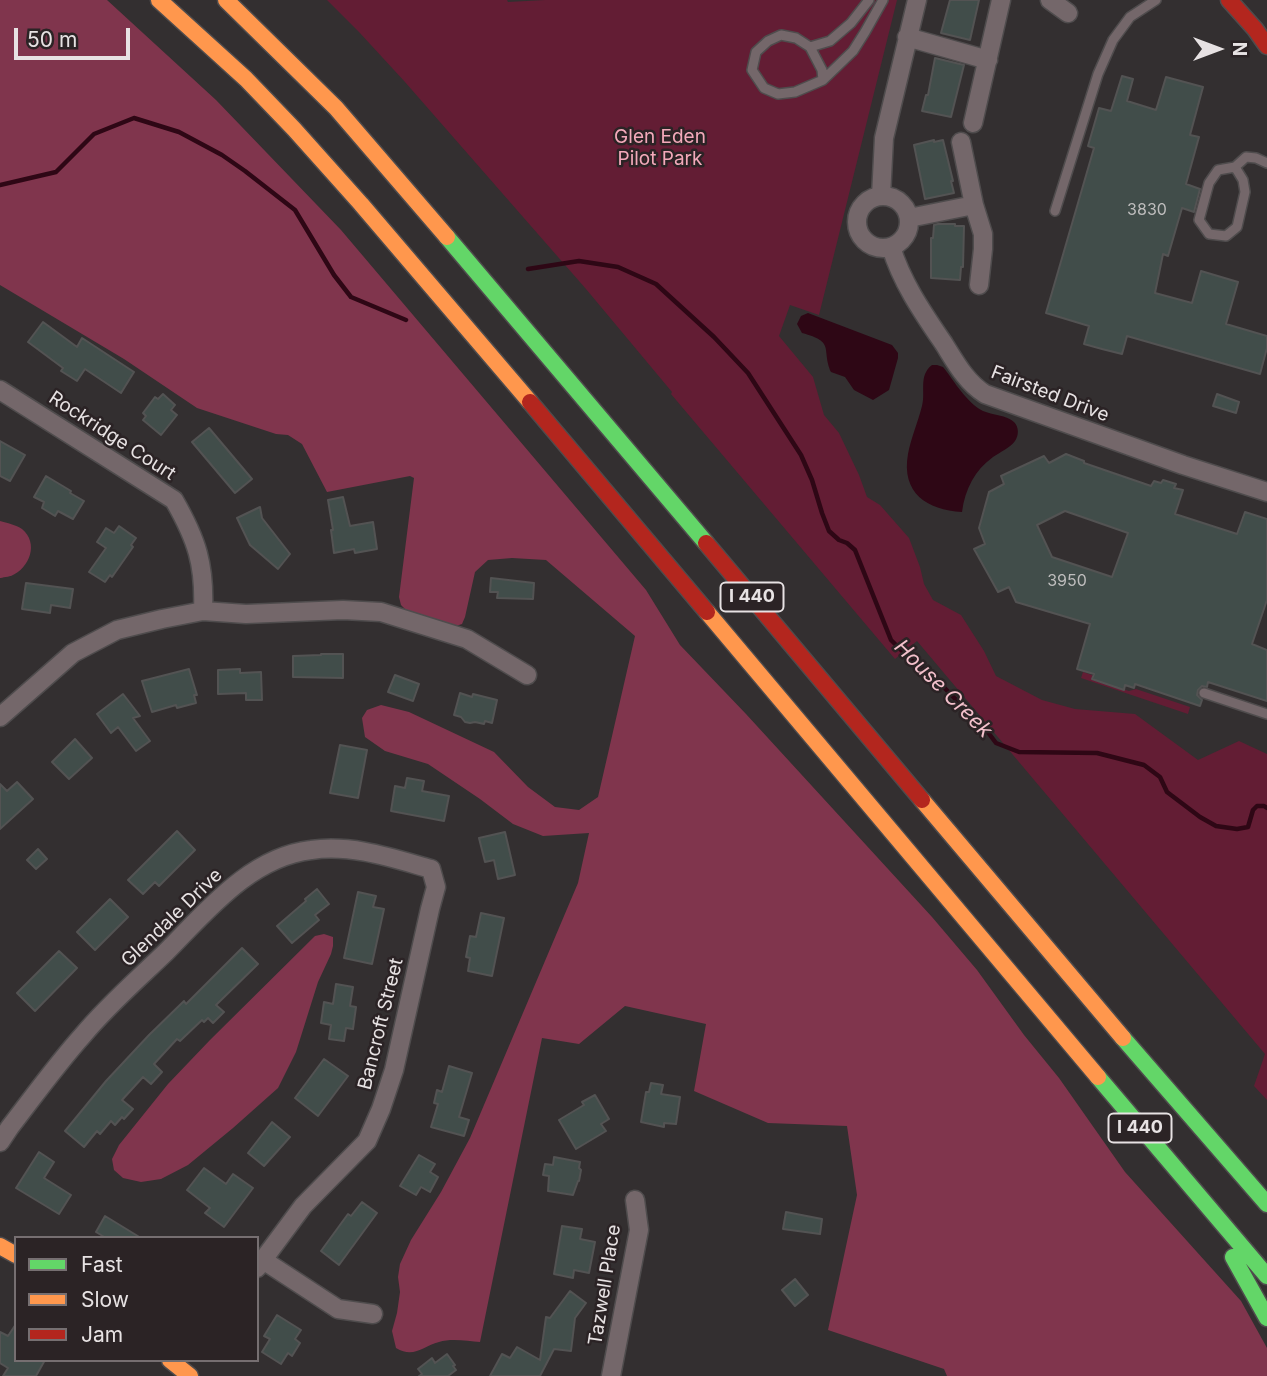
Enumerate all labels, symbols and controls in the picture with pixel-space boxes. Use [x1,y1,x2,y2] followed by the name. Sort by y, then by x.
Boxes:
[18,14,133,58] scale bar
[1183,14,1253,84] north arrow
[27,27,77,52] text: 50 m
[1228,42,1251,56] text: N
[614,126,706,170] park label: Glen Eden Pilot Park
[1127,200,1167,220] house number: 3830
[988,361,1112,427] street label: Fairsted Drive
[44,387,180,485] street label: Rockridge Court
[1047,571,1087,591] house number: 3950
[720,582,784,612] road number: I 440
[889,635,997,743] water label: House Creek
[117,864,227,972] street label: Glendale Drive
[354,956,408,1092] street label: Bancroft Street
[1108,1114,1172,1142] road number: I 440
[584,1223,626,1347] street label: Tazwell Place
[14,1236,259,1362] legend
[81,1252,123,1277] text: Fast
[81,1287,129,1312] text: Slow
[81,1322,123,1347] text: Jam

